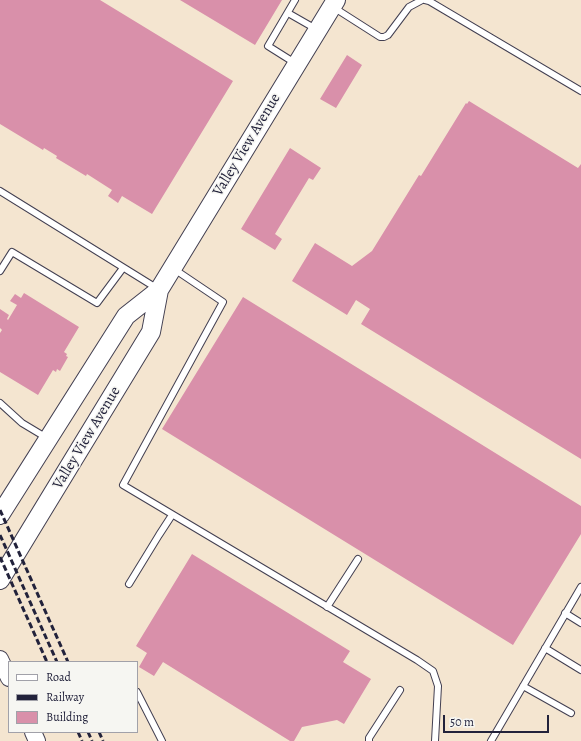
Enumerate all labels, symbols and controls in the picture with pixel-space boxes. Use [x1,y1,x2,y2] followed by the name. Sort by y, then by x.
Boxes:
[209,90,285,200] street label: Valley View Avenue
[49,383,125,493] street label: Valley View Avenue
[8,661,138,733] legend
[46,669,71,685] text: Road
[46,689,84,705] text: Railway
[445,707,551,733] scale bar
[46,709,88,725] text: Building
[450,714,474,730] text: 50 m

